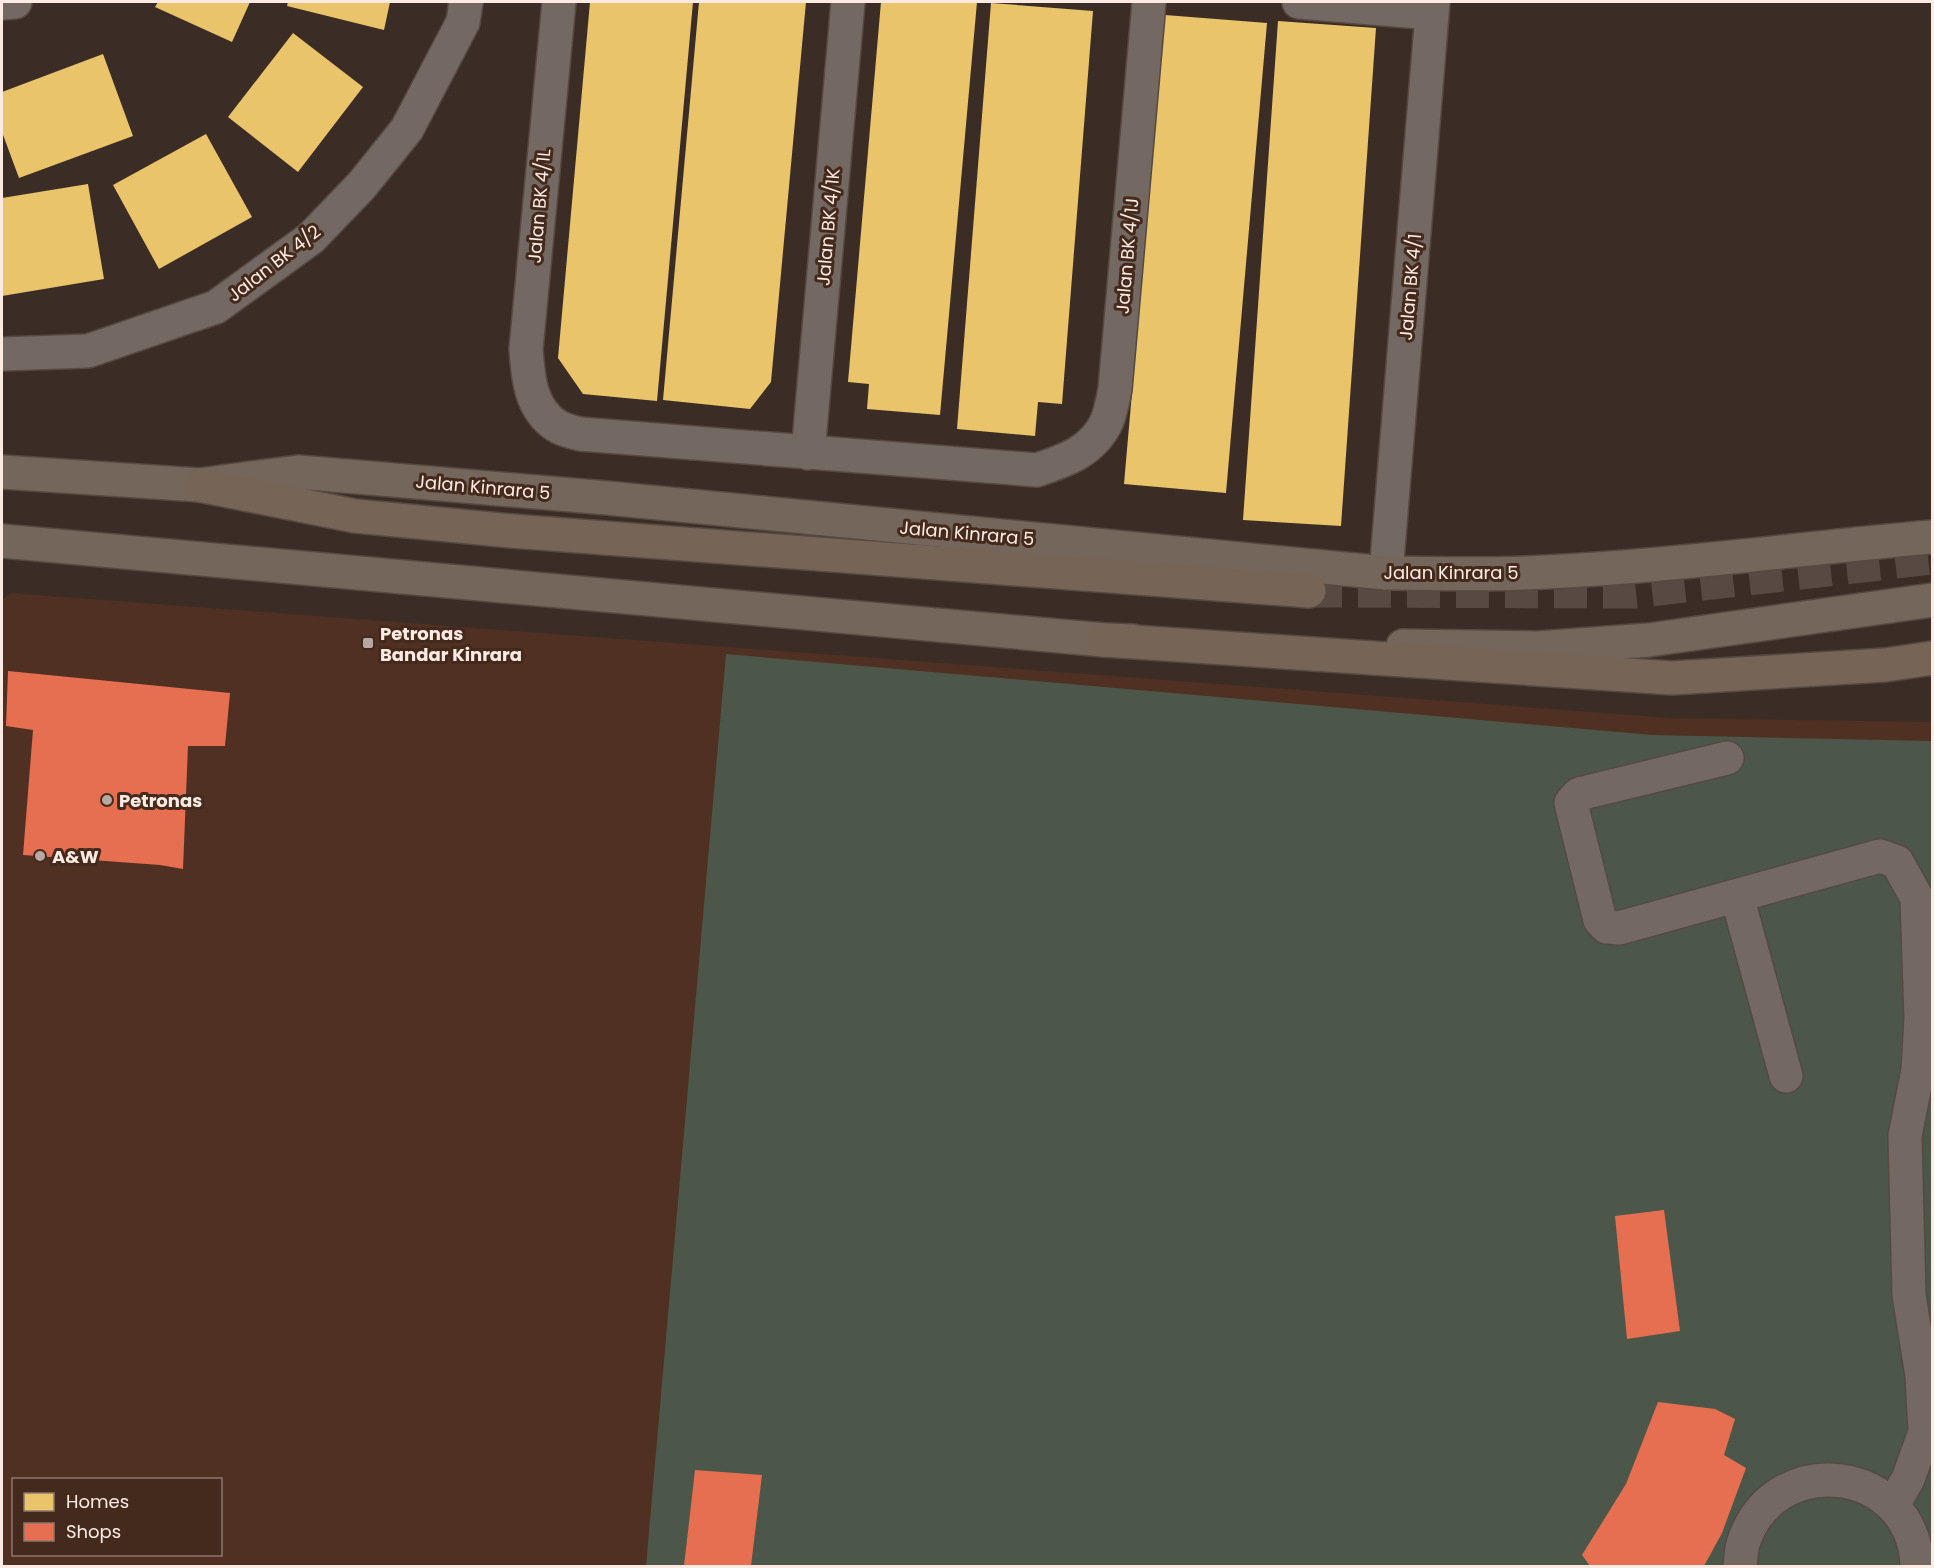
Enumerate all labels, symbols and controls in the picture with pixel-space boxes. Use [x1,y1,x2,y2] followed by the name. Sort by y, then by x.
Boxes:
[522,148,556,264] street label: Jalan BK 4/1L
[810,167,846,287] street label: Jalan BK 4/1K
[1109,197,1145,315] street label: Jalan BK 4/1J
[222,219,326,307] street label: Jalan BK 4/2
[1393,233,1427,341] street label: Jalan BK 4/1
[415,469,551,505] street label: Jalan Kinrara 5
[899,515,1035,551] street label: Jalan Kinrara 5
[1383,560,1519,585] street label: Jalan Kinrara 5
[380,621,522,667] place label: Petronas Bandar Kinrara
[361,636,375,650] marker: Petronas Bandar Kinrara
[119,788,202,813] place label: Petronas
[100,793,114,807] marker: Petronas
[52,844,99,869] place label: A&W
[33,849,47,863] marker: A&W
[12,1478,222,1556] legend
[66,1489,129,1514] text: Homes
[66,1519,121,1544] text: Shops

